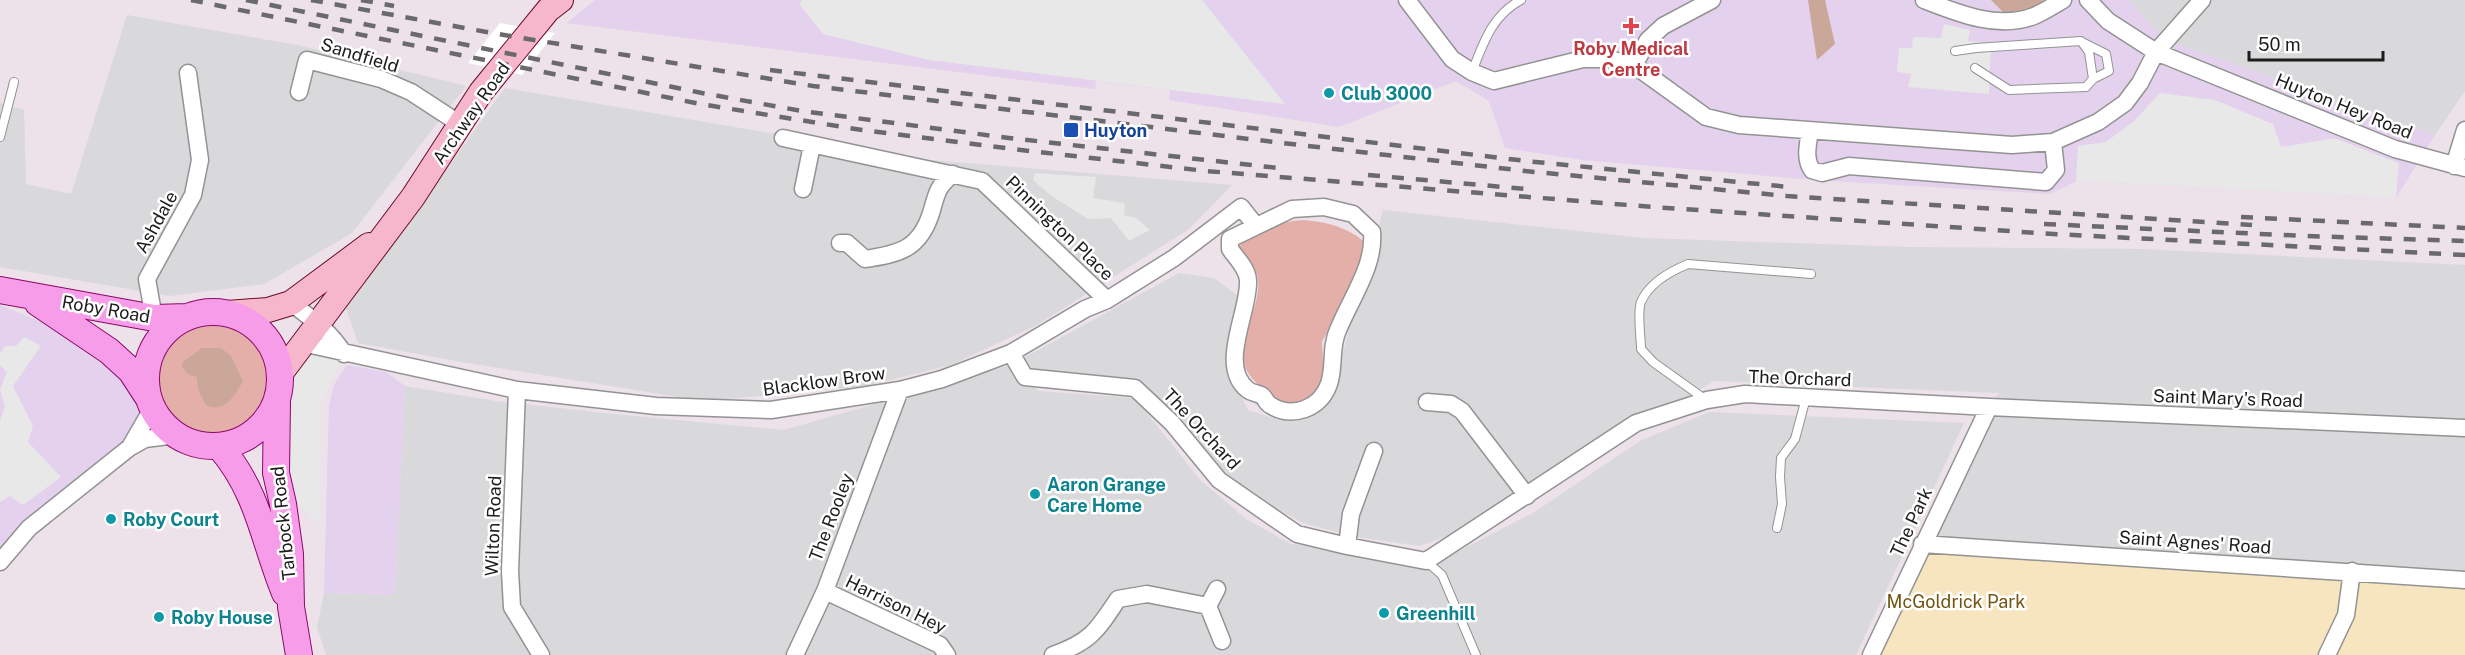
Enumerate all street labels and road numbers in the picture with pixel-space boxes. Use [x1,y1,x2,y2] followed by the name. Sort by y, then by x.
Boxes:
[318,33,402,77] street label: Sandfield
[428,58,514,168] street label: Archway Road
[2272,69,2416,143] street label: Huyton Hey Road
[1002,171,1118,285] street label: Pinnington Place
[130,187,182,257] street label: Ashdale
[60,291,152,327] street label: Roby Road
[761,362,887,400] street label: Blacklow Brow
[1748,366,1852,390] street label: The Orchard
[1159,384,1245,474] street label: The Orchard
[2153,385,2303,411] street label: Saint Mary's Road
[267,465,299,581] street label: Tarbock Road
[805,470,858,564] street label: The Rooley
[481,475,505,577] street label: Wilton Road
[1886,484,1936,560] street label: The Park
[2118,526,2272,558] street label: Saint Agnes' Road
[842,571,950,638] street label: Harrison Hey

